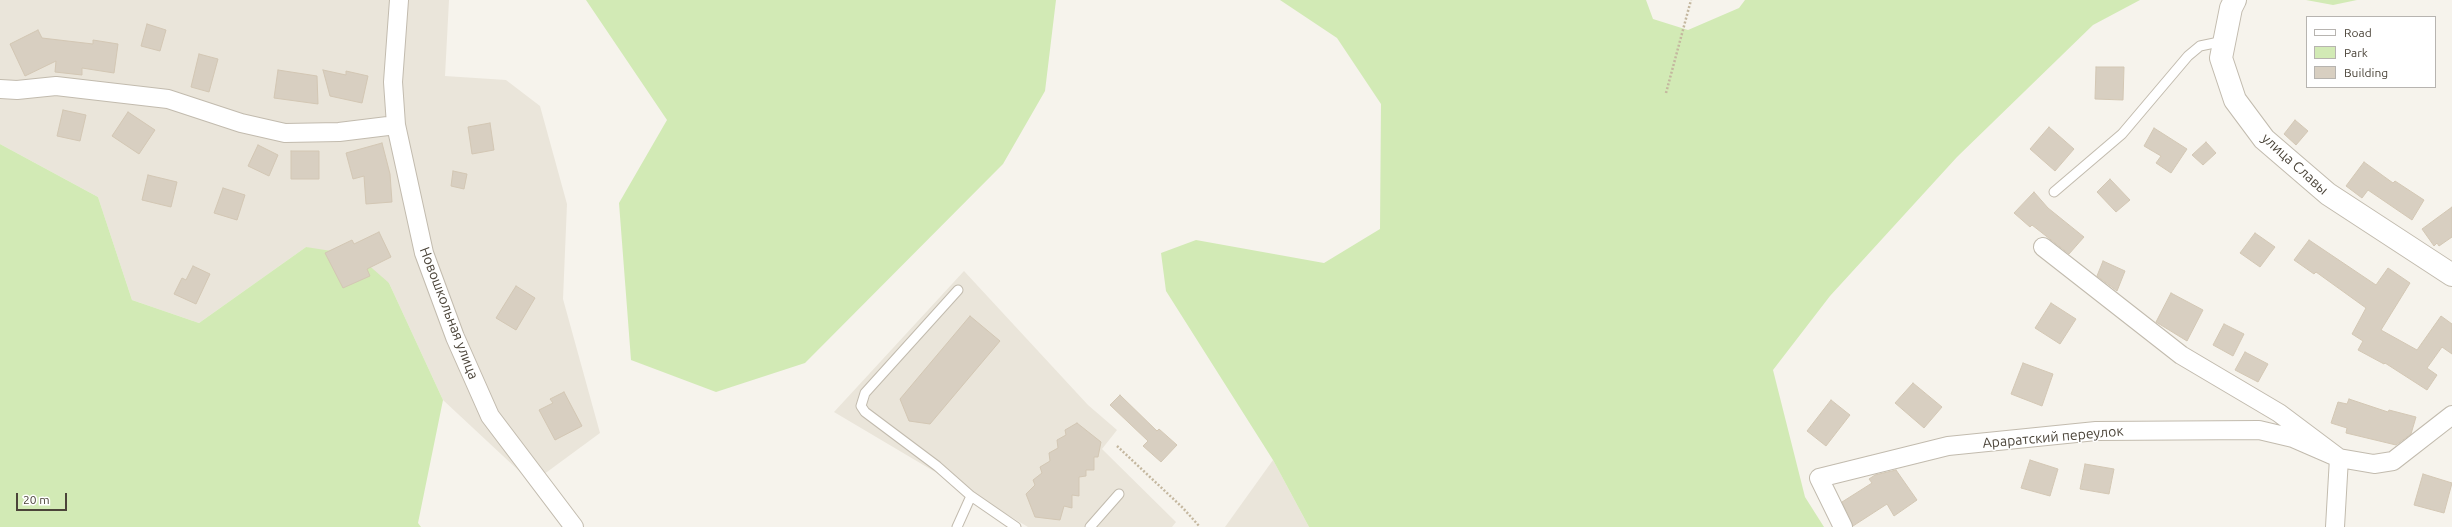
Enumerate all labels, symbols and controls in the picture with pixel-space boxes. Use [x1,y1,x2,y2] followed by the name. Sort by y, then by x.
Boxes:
[2306,16,2436,88] legend
[2344,26,2372,39] text: Road
[2344,46,2368,59] text: Park
[2344,66,2388,79] text: Building
[2258,130,2332,198] street label: улица Славы
[416,245,482,381] street label: Новошкольная улица
[1982,422,2124,452] street label: Араратский переулок
[18,485,69,511] scale bar
[23,493,50,506] text: 20 m

